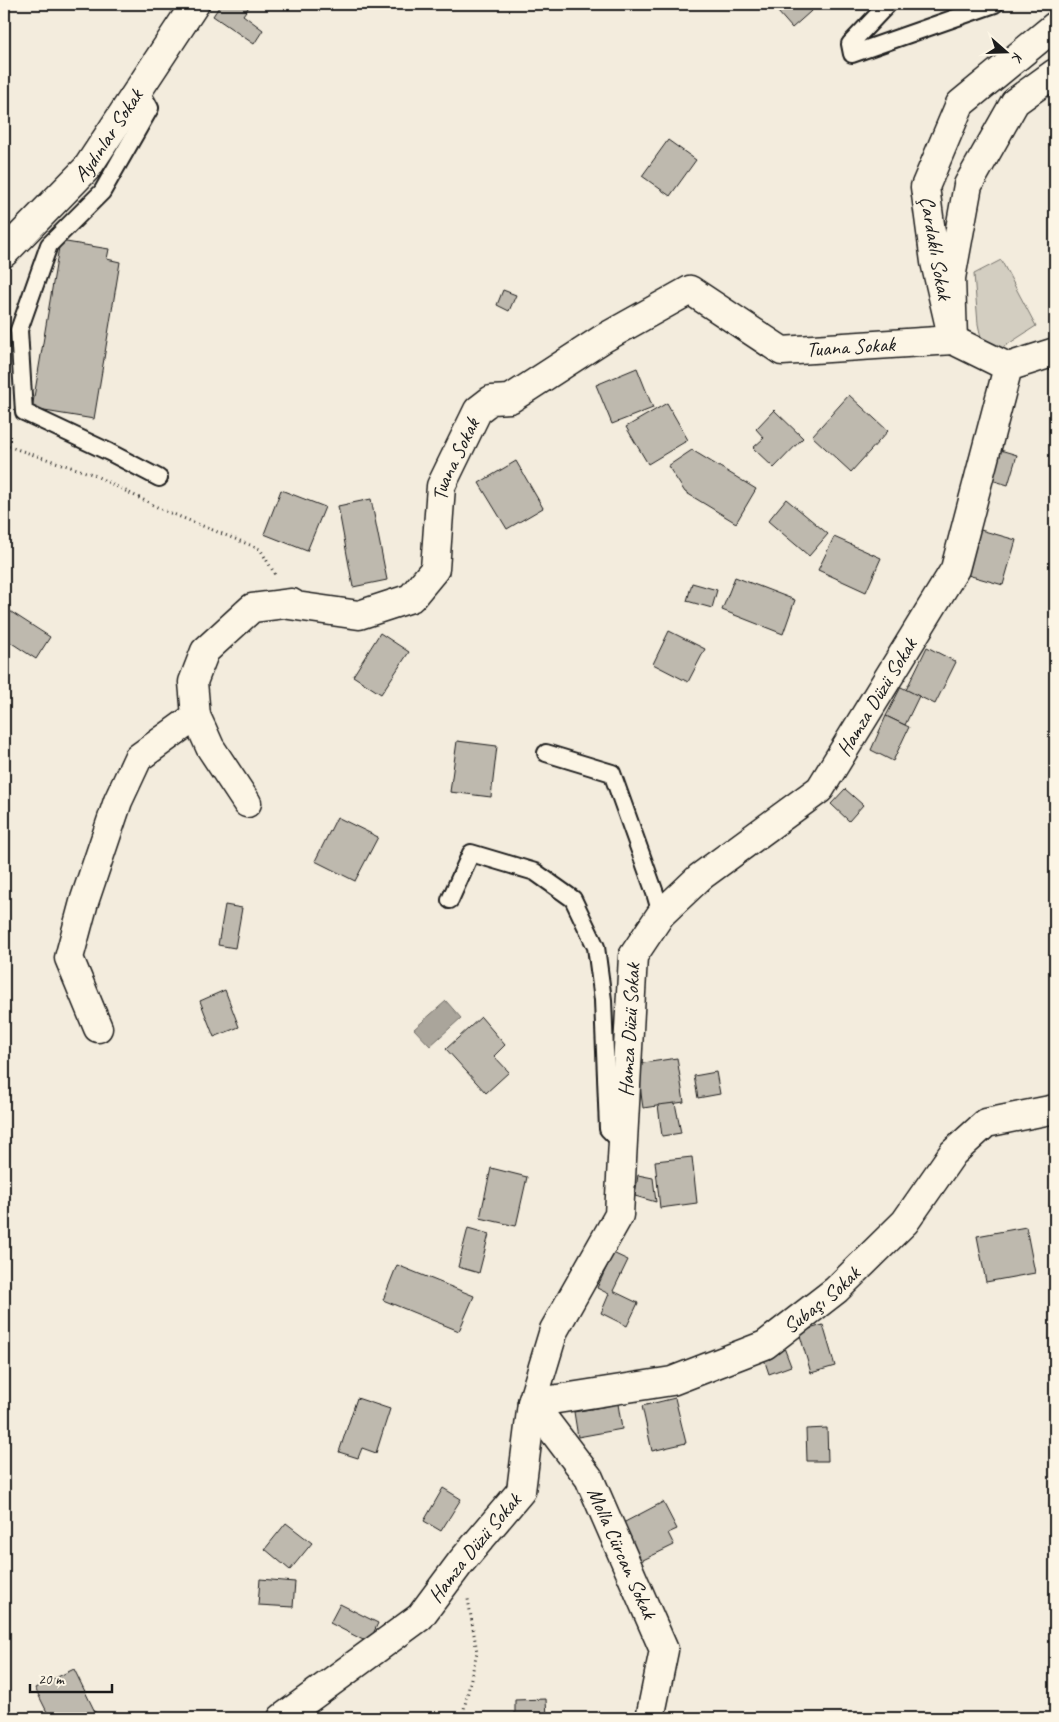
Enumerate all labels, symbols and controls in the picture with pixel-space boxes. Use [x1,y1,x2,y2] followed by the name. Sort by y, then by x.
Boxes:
[982,28,1032,78] north arrow
[1008,50,1027,65] text: K
[68,83,149,187] street label: Aydınlar Sokak
[914,194,958,303] street label: Çardaklı Sokak
[806,331,897,362] street label: Tuana Sokak
[427,413,486,502] street label: Tuana Sokak
[830,632,923,761] street label: Hamza Düzü Sokak
[612,961,646,1097] street label: Hamza Düzü Sokak
[778,1260,866,1339] street label: Subaşı Sokak
[581,1483,663,1624] street label: Molla Cürcan Sokak
[422,1487,527,1608] street label: Hamza Düzü Sokak
[30,1662,112,1694] scale bar
[38,1670,65,1689] text: 20 m

